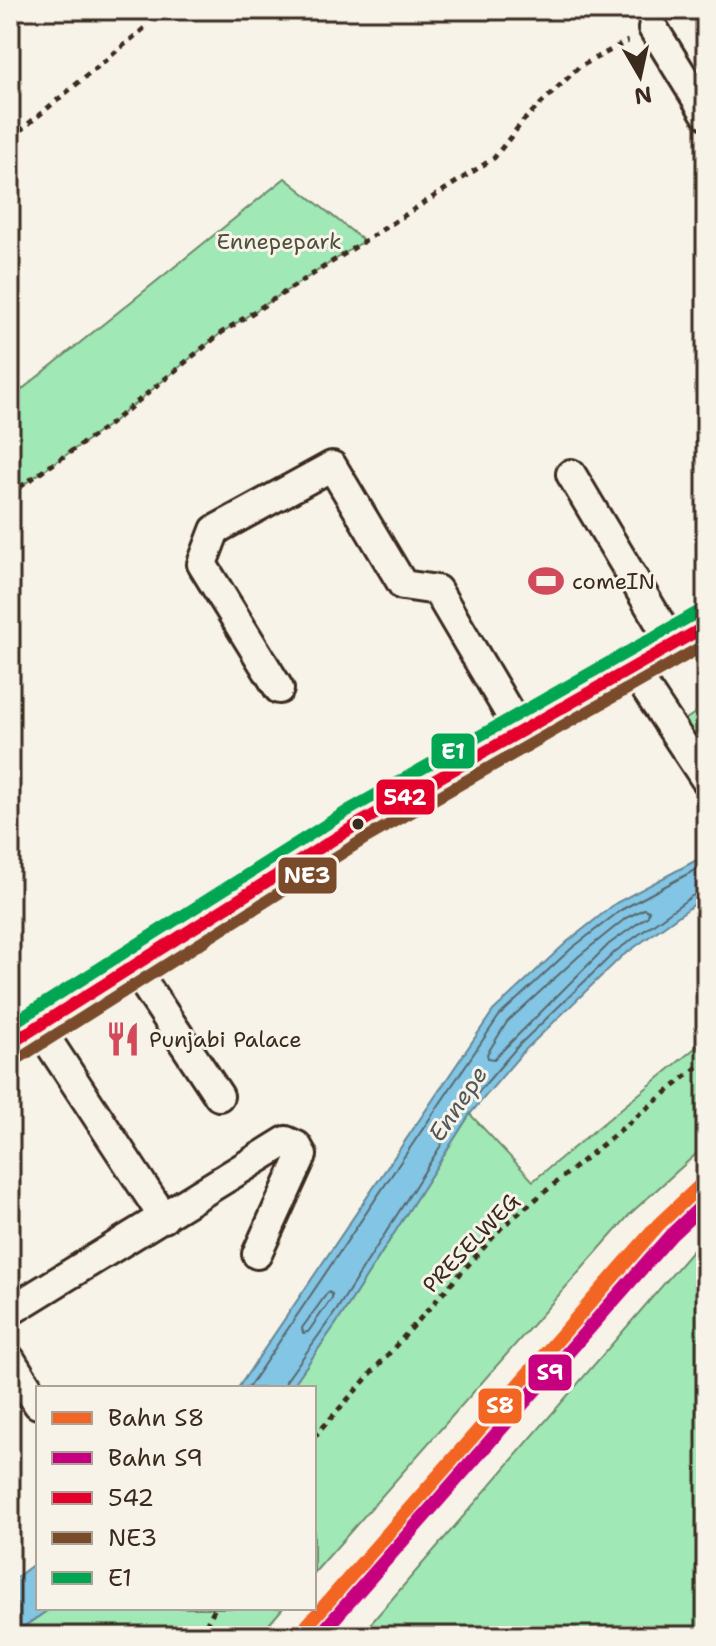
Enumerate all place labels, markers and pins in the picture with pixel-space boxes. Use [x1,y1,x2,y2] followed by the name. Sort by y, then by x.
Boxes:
[527,562,565,600] sports icon: comeIN
[572,567,655,596] place label: comeIN
[350,816,366,832] unlabelled marker
[104,1020,142,1058] restaurant icon: Punjabi Palace
[149,1025,302,1054] place label: Punjabi Palace

